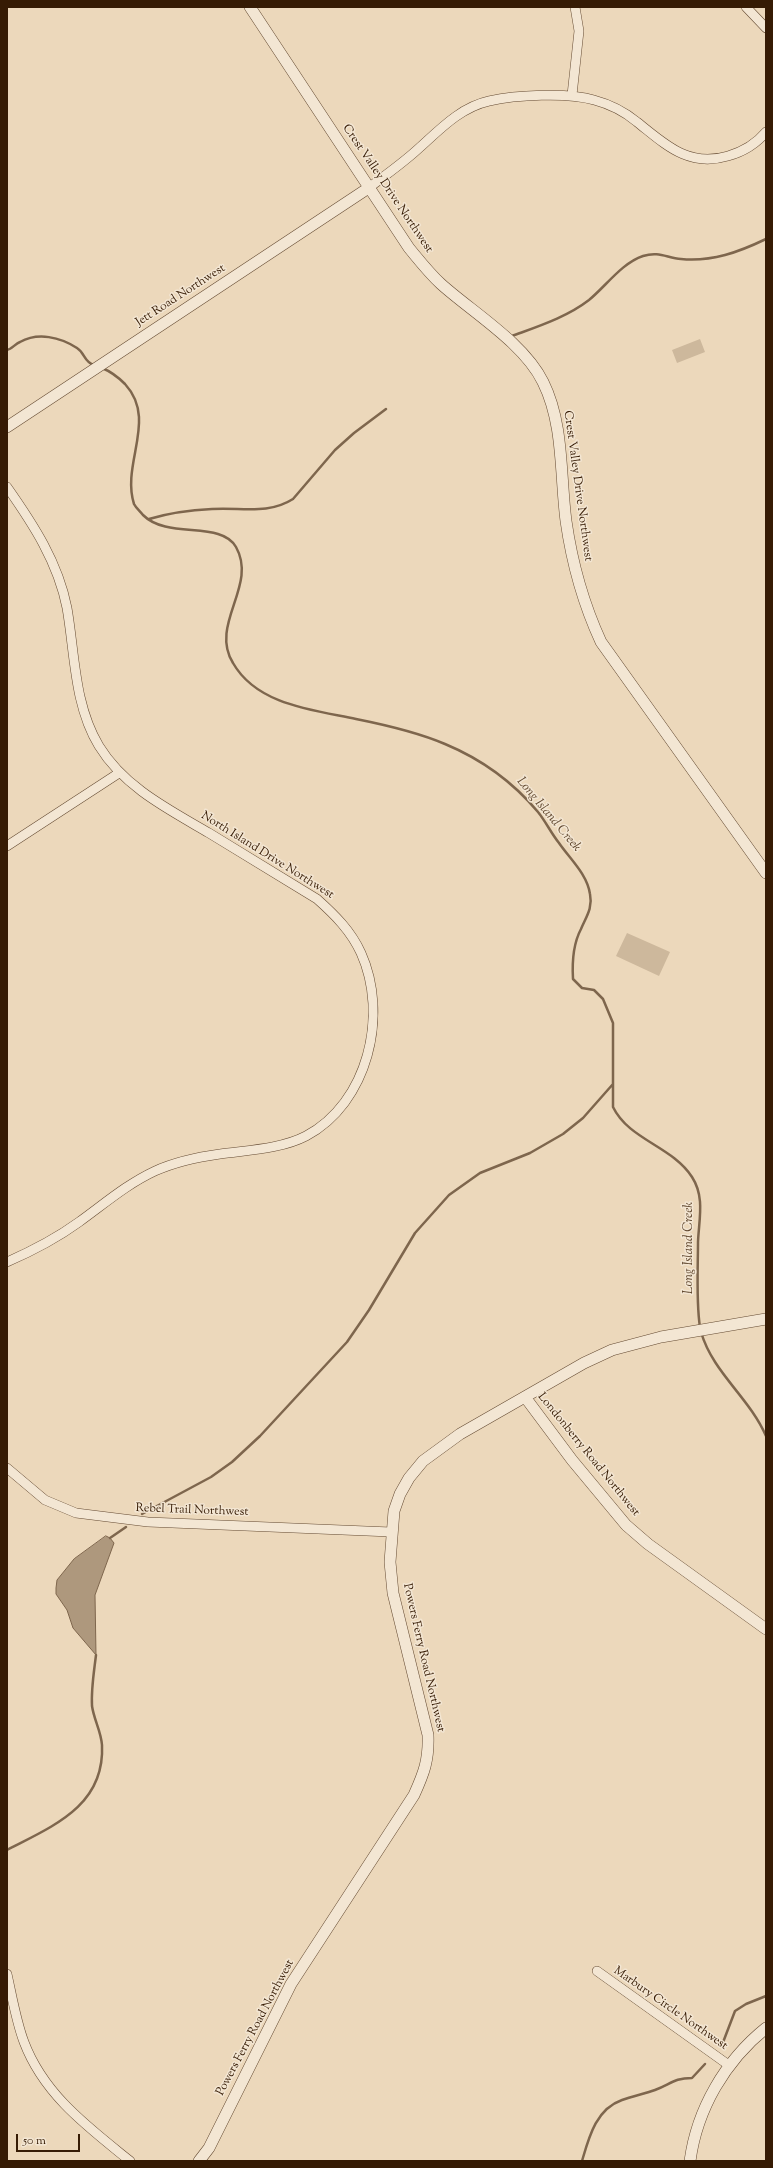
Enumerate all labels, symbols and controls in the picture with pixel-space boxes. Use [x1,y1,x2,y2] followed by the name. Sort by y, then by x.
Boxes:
[339,122,435,256] street label: Crest Valley Drive Northwest
[134,262,228,330] street label: Jett Road Northwest
[559,410,595,562] street label: Crest Valley Drive Northwest
[512,775,584,855] water label: Long Island Creek
[198,809,336,903] street label: North Island Drive Northwest
[682,1202,698,1294] water label: Long Island Creek
[534,1390,642,1520] street label: Londonberry Road Northwest
[135,1502,249,1520] street label: Rebel Trail Northwest
[399,1582,447,1734] street label: Powers Ferry Road Northwest
[214,1957,298,2099] street label: Powers Ferry Road Northwest
[610,1964,730,2054] street label: Marbury Circle Northwest
[18,2126,82,2152] scale bar
[23,2132,46,2150] text: 50 m

